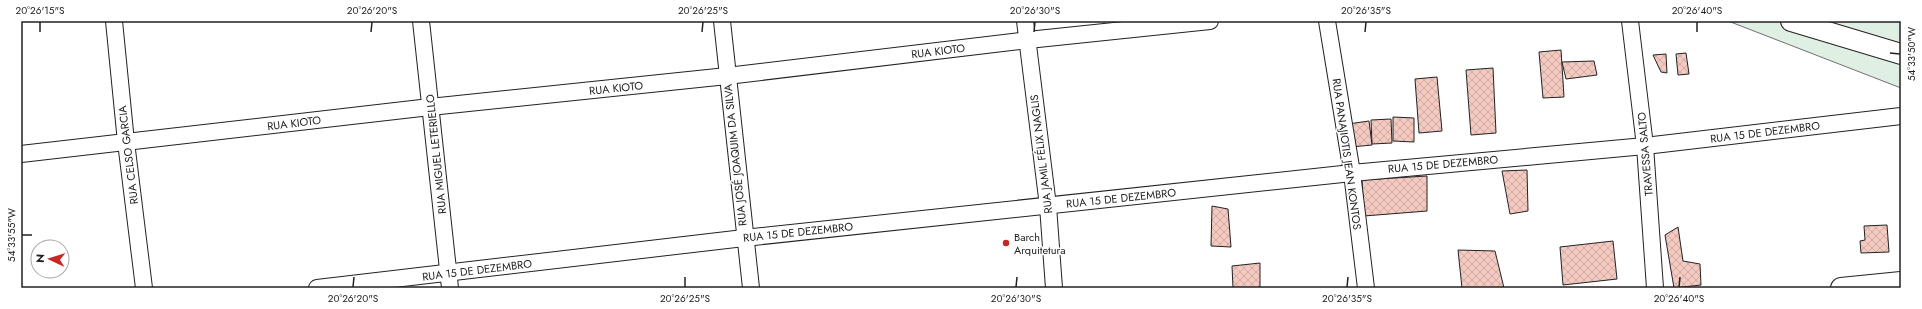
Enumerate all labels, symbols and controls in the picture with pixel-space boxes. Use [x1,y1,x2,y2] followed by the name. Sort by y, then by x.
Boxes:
[15,3,65,18] text: 20°26'15"S
[347,3,398,18] text: 20°26'20"S
[678,3,729,18] text: 20°26'25"S
[1010,3,1061,18] text: 20°26'30"S
[1341,3,1392,18] text: 20°26'35"S
[1672,3,1723,18] text: 20°26'40"S
[1904,27,1919,81] text: 54°33'50"W
[910,40,966,62] street label: RUA KIOTO
[588,77,644,99] street label: RUA KIOTO
[1328,77,1366,231] street label: RUA PANAJIOTIS JEAN KONTOS
[720,83,750,227] street label: RUA JOSÉ JOAQUIM DA SILVA
[422,93,450,215] street label: RUA MIGUEL LETERIELLO
[1026,94,1056,214] street label: RUA JAMIL FÉLIX NAGLIS
[114,104,142,205] street label: RUA CELSO GARCIA
[1633,111,1657,197] street label: TRAVESSA SALTO
[266,112,322,134] street label: RUA KIOTO
[1709,117,1821,147] street label: RUA 15 DE DEZEMBRO
[1387,151,1499,177] street label: RUA 15 DE DEZEMBRO
[1065,184,1177,212] street label: RUA 15 DE DEZEMBRO
[4,208,19,262] text: 54°33'55"W
[742,218,854,246] street label: RUA 15 DE DEZEMBRO
[1014,229,1066,258] place label: Barch Arquitetura
[1001,238,1011,248] marker: Barch Arquitetura
[30,239,70,279] north arrow
[32,253,48,263] text: N
[421,255,533,285] street label: RUA 15 DE DEZEMBRO
[328,291,379,306] text: 20°26'20"S
[660,291,711,306] text: 20°26'25"S
[991,291,1042,306] text: 20°26'30"S
[1322,291,1373,306] text: 20°26'35"S
[1654,291,1705,306] text: 20°26'40"S

